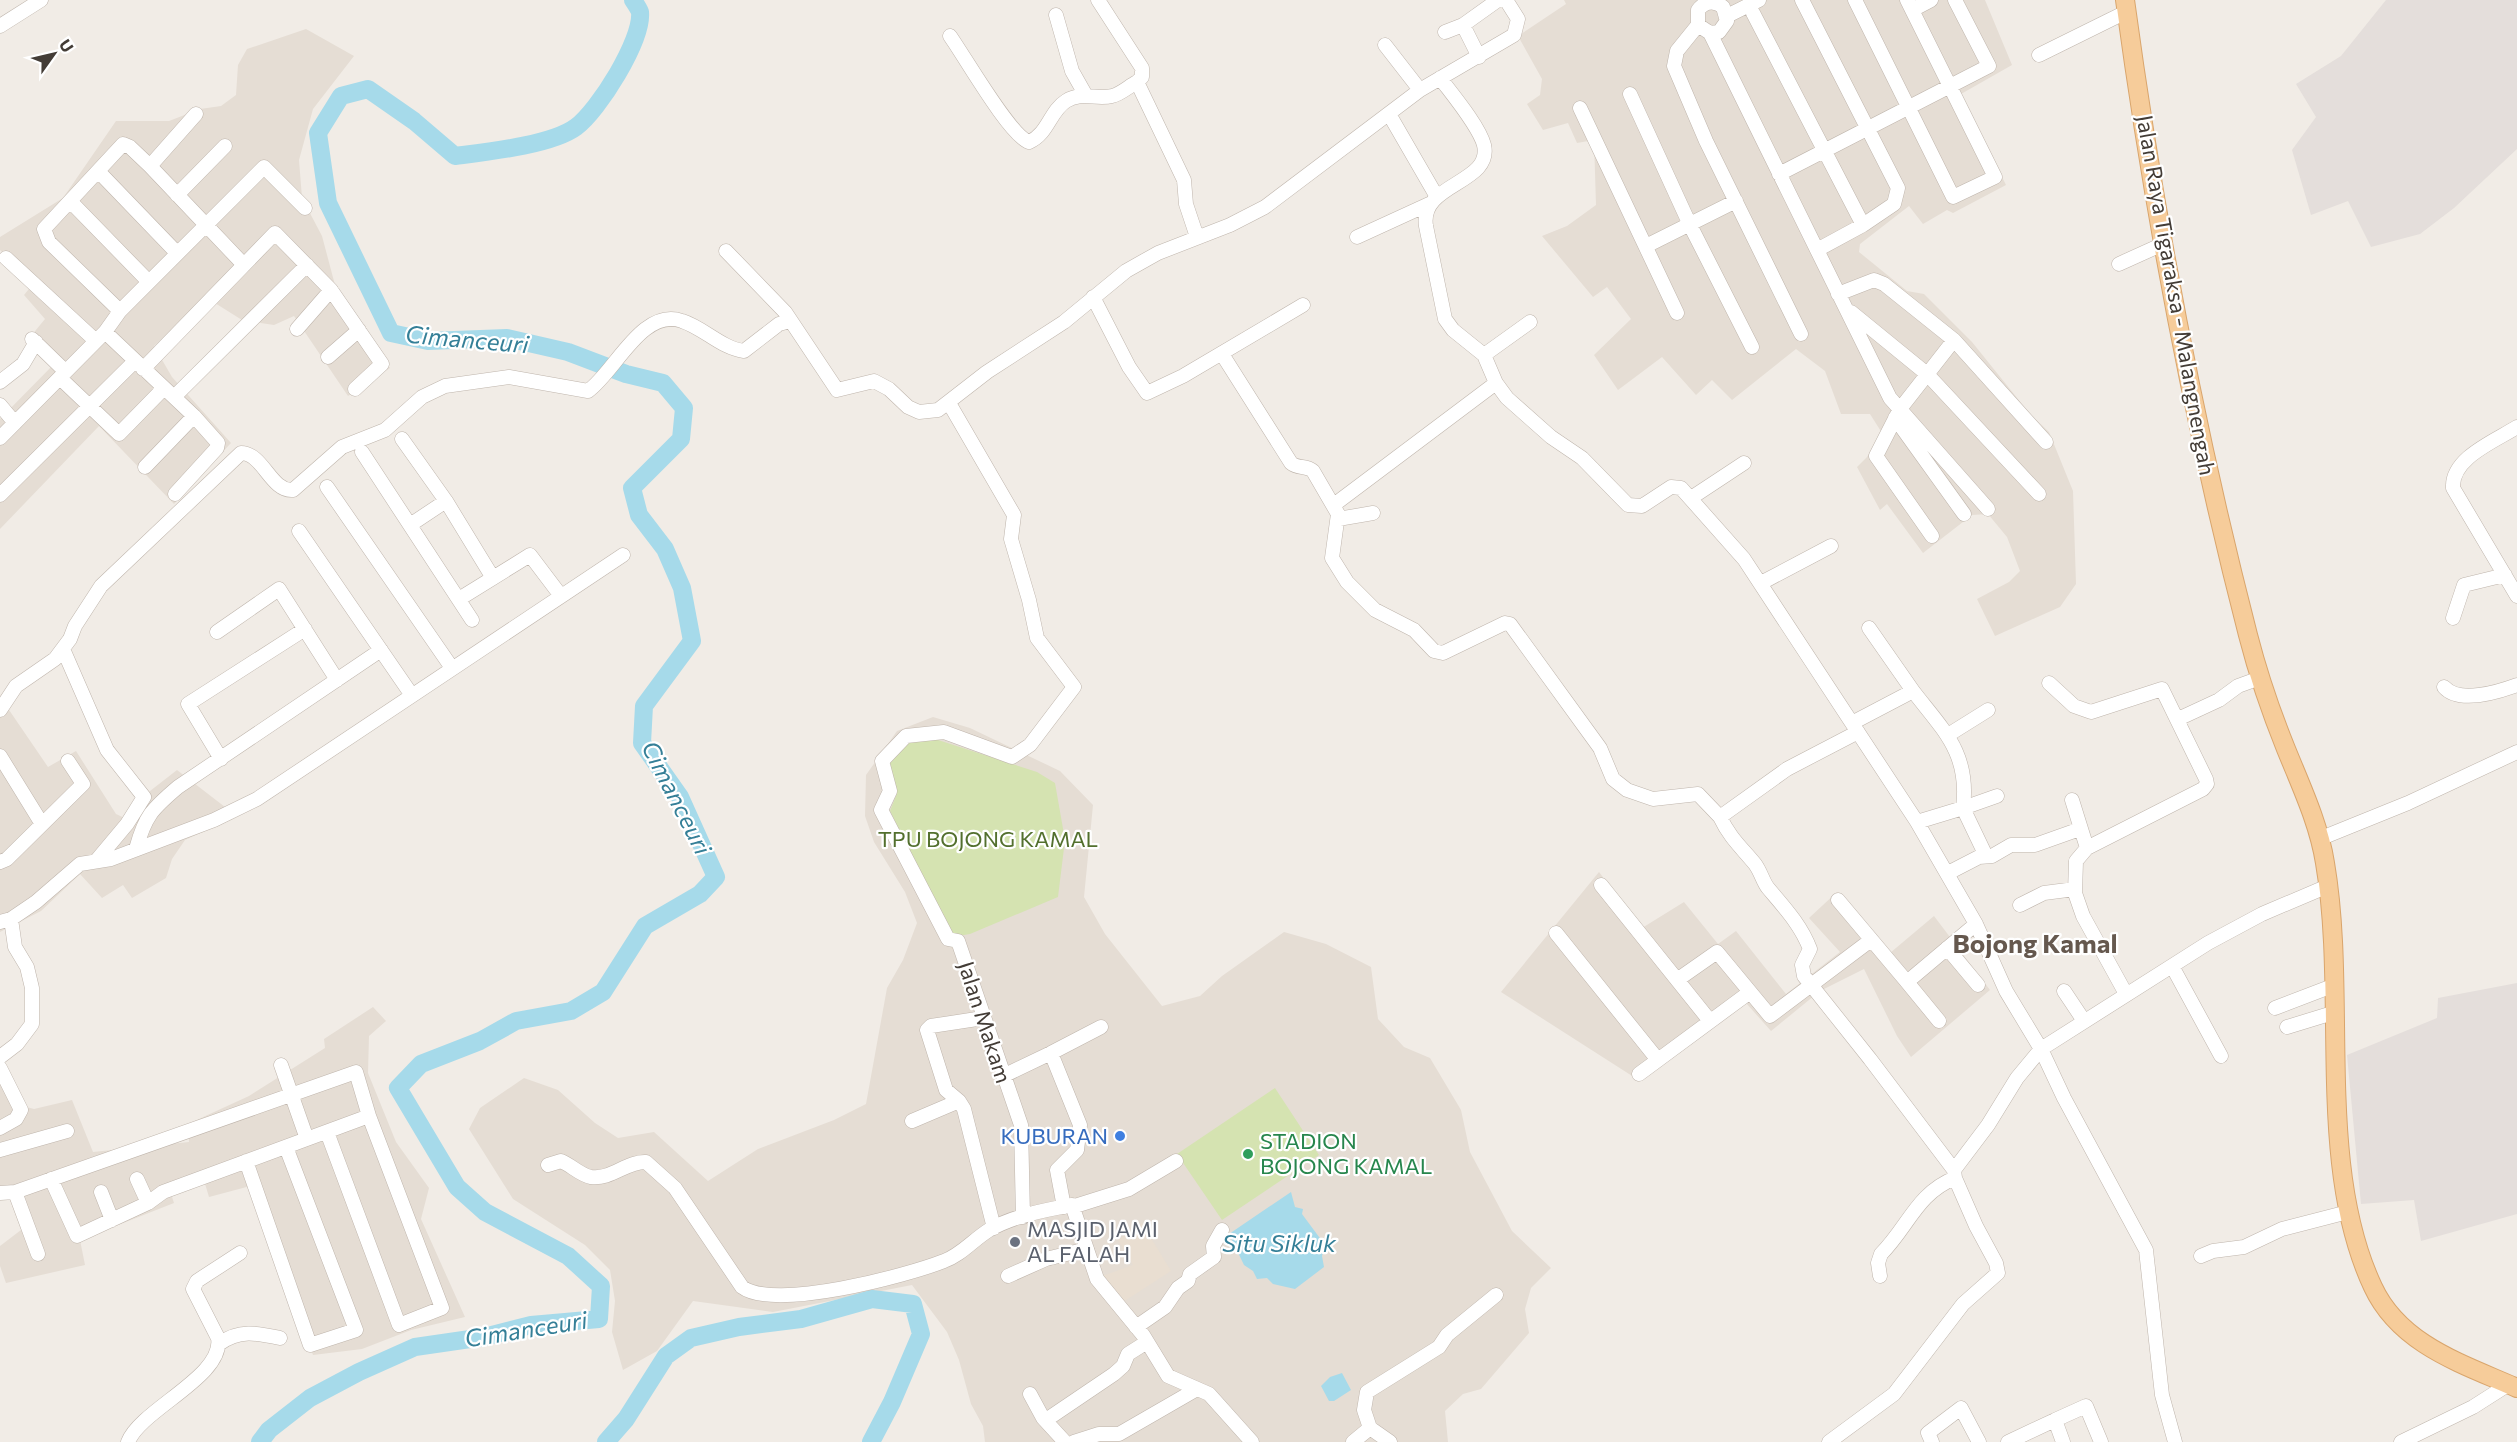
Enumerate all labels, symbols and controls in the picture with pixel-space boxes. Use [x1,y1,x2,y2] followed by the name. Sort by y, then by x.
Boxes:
[24,24,84,84] north arrow
[56,35,78,55] text: U
[2131,113,2222,477] street label: Jalan Raya Tigaraksa - Malangnengah
[404,319,531,358] water label: Cimanceuri
[636,736,719,860] water label: Cimanceuri
[878,825,1098,852] park label: TPU BOJONG KAMAL
[1952,927,2118,958] district label: Bojong Kamal
[953,957,1018,1086] street label: Jalan Makam
[1000,1122,1108,1149] place label: KUBURAN
[1260,1127,1432,1179] place label: STADION BOJONG KAMAL
[1113,1129,1127,1143] marker: KUBURAN
[1241,1147,1255,1161] marker: STADION BOJONG KAMAL
[1027,1215,1158,1267] place label: MASJID JAMI AL FALAH
[1222,1228,1337,1257] water label: Situ Sikluk
[1008,1235,1022,1249] marker: MASJID JAMI AL FALAH
[462,1304,590,1353] water label: Cimanceuri

